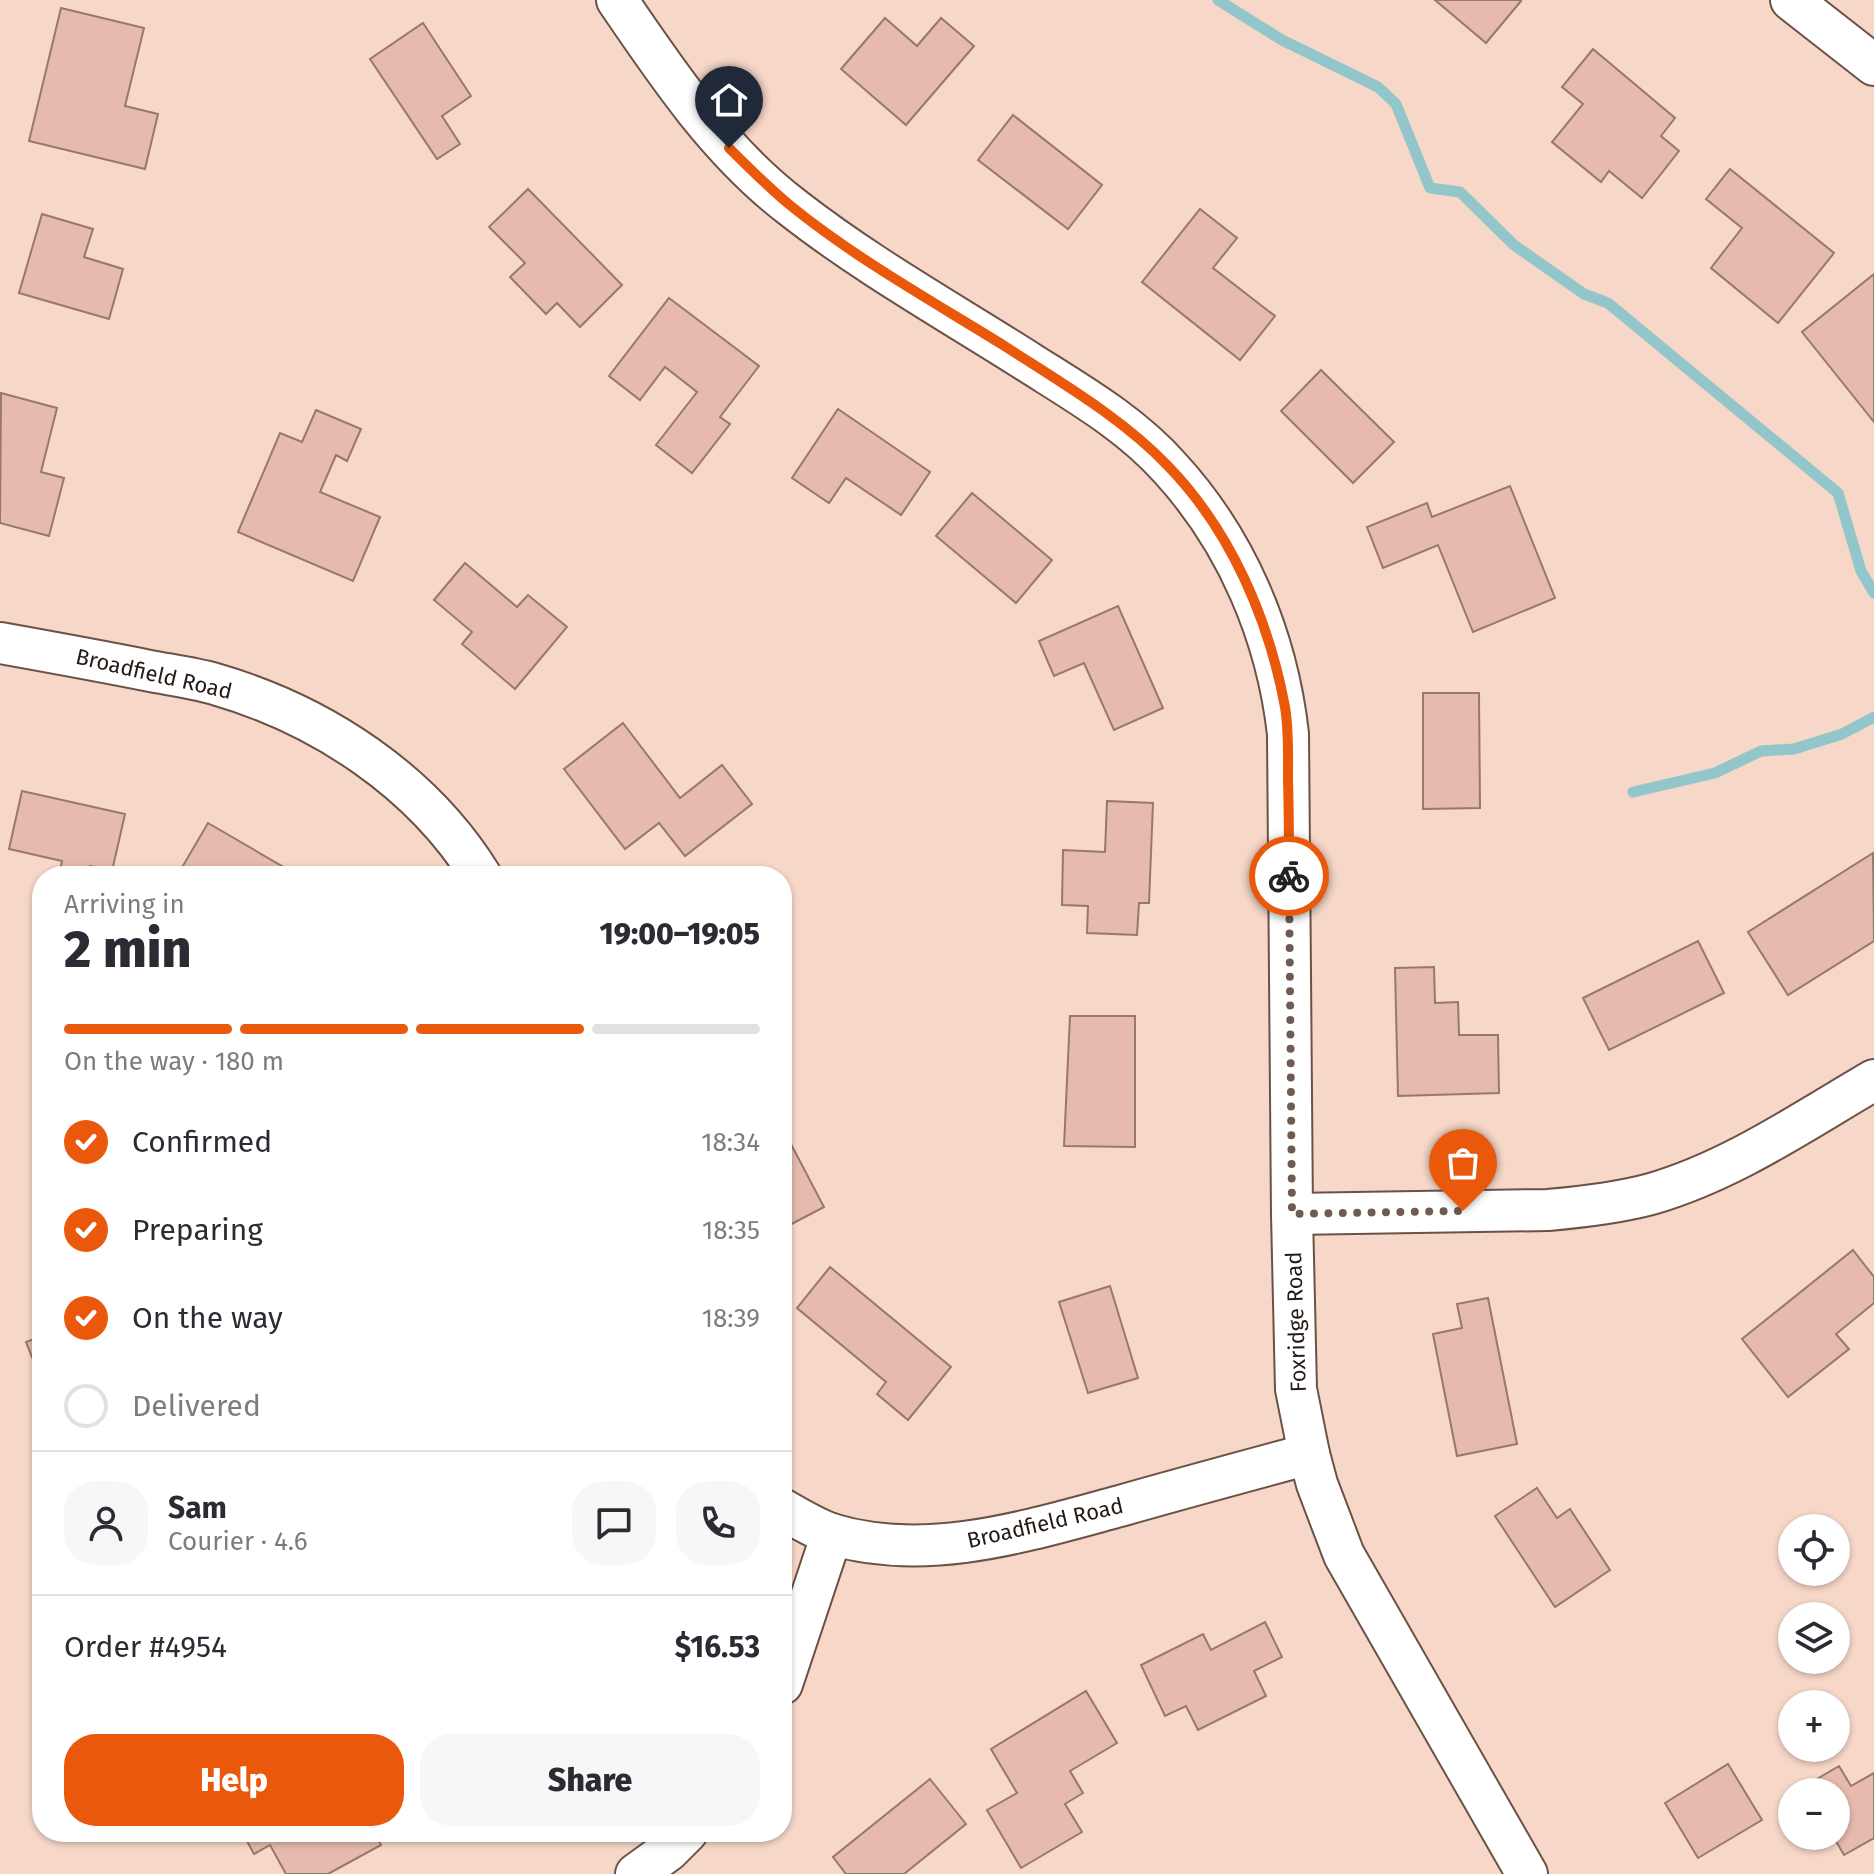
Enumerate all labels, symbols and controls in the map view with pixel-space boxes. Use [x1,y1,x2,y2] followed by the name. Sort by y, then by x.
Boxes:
[695,66,763,148] pin
[707,78,751,122] icon: home
[73,643,235,705] street label: Broadfield Road
[1249,836,1329,916] courier
[1267,854,1311,898] icon: bike
[64,889,185,920] text: Arriving in
[600,916,760,952] text: 19:00–19:05
[64,918,191,981] text: 2 min
[64,1046,284,1077] text: On the way · 180 m
[64,1120,108,1164] icon: check
[132,1124,272,1160] text: Confirmed
[701,1127,760,1158] text: 18:34
[1429,1129,1497,1211] pin
[1441,1141,1485,1185] icon: bag
[64,1208,108,1252] icon: check
[132,1212,263,1248] text: Preparing
[702,1215,760,1246] text: 18:35
[1280,1251,1312,1393] street label: Foxridge Road
[64,1296,108,1340] icon: check
[132,1300,283,1336] text: On the way
[702,1303,760,1334] text: 18:39
[132,1388,261,1424] text: Delivered
[64,1481,148,1565] button: person
[572,1481,656,1565] button: chat
[676,1481,760,1565] button: phone
[168,1490,227,1526] text: Sam
[964,1492,1126,1554] street label: Broadfield Road
[1778,1514,1850,1850] map controls
[1778,1514,1850,1586] button: locate
[168,1526,308,1557] text: Courier · 4.6
[1778,1602,1850,1674] button: layers
[64,1629,227,1665] text: Order #4954
[675,1629,760,1665] text: $16.53
[1778,1690,1850,1762] button: +
[64,1734,404,1826] button: Help
[420,1734,760,1826] button: Share
[1778,1778,1850,1850] button: −

